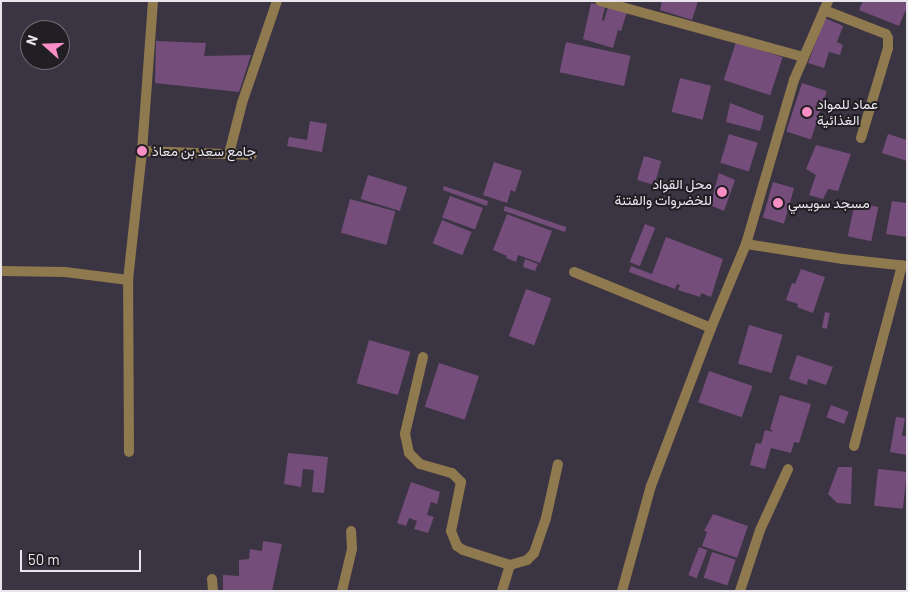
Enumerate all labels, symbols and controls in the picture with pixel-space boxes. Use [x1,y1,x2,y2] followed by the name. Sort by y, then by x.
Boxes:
[20,20,70,70] north arrow
[22,33,41,47] text: N
[817,96,878,128] place label: عماد للمواد الغذائية
[801,106,813,118] marker: عماد للمواد الغذائية
[152,143,256,159] place label: جامع سعد بن معاذ
[136,145,148,157] marker: جامع سعد بن معاذ
[614,176,712,208] place label: محل القواد للخضروات والفتنة
[716,186,728,198] marker: محل القواد للخضروات والفتنة
[788,195,870,211] place label: مسجد سويسي
[772,197,784,209] marker: مسجد سويسي
[22,540,144,572] scale bar
[28,550,60,568] text: 50 m

